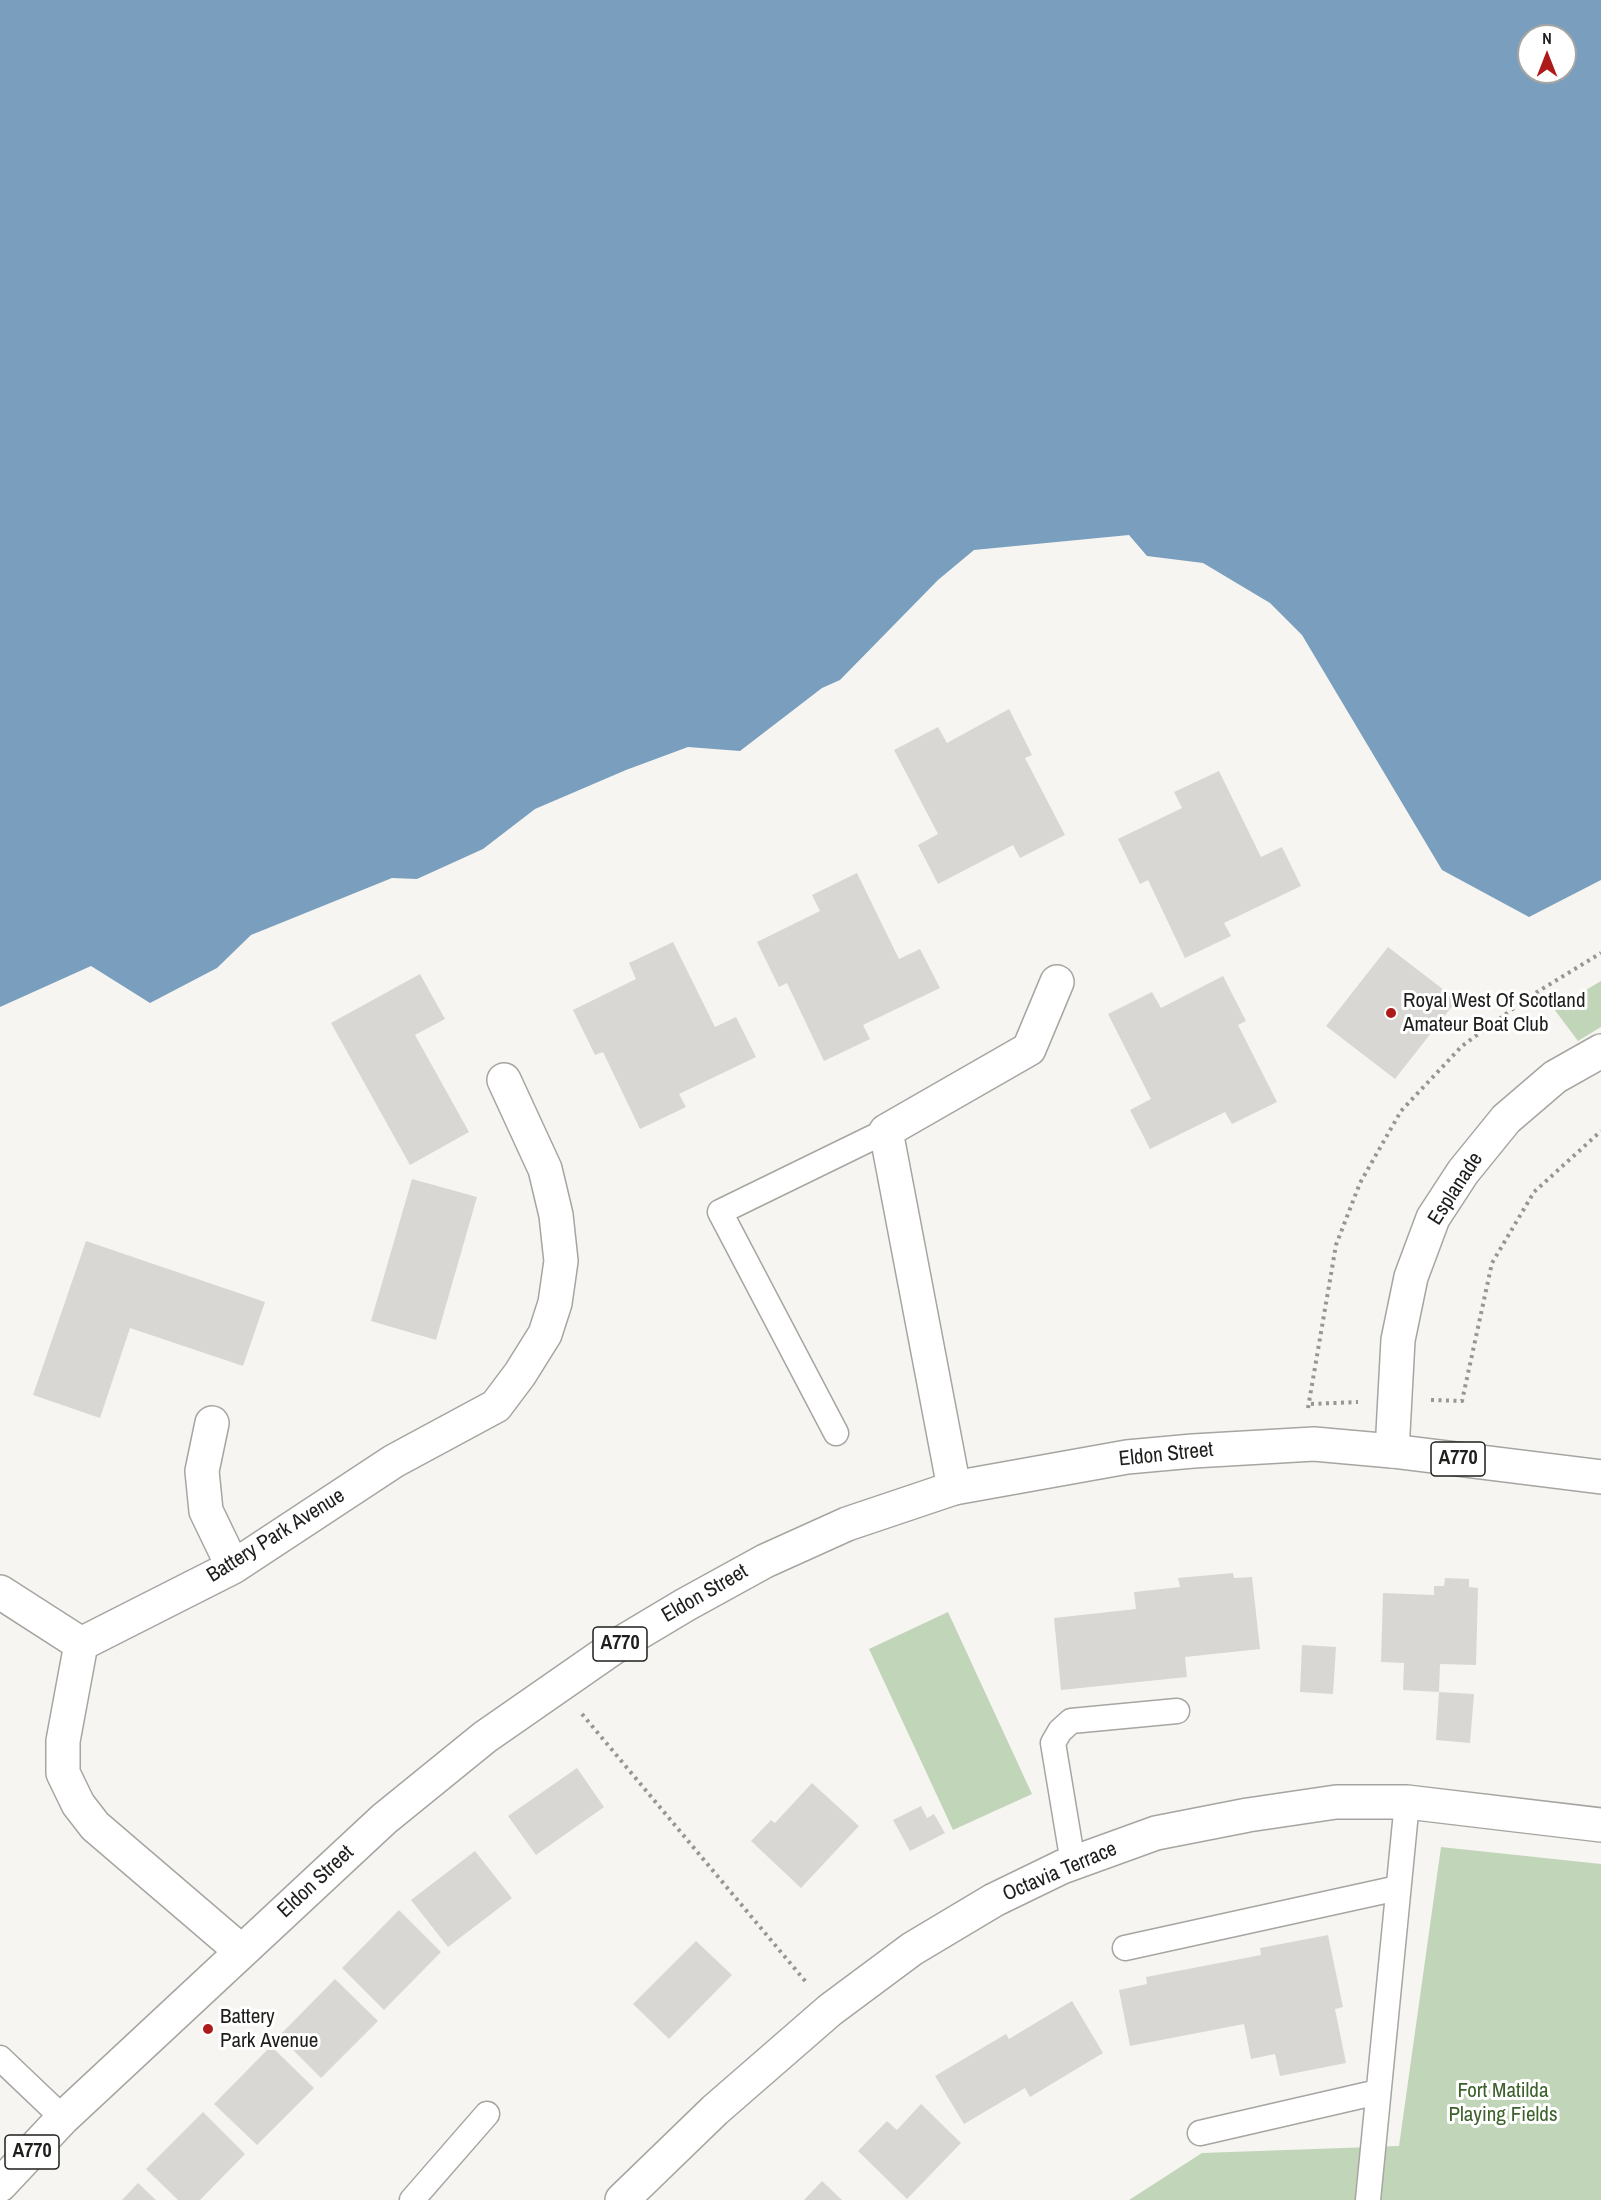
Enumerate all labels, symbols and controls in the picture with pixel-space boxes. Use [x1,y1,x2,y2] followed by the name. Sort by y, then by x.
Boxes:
[1517,24,1577,84] north arrow
[1542,27,1552,49] text: N
[1403,988,1586,1038] place label: Royal West Of Scotland Amateur Boat Club
[1384,1006,1398,1020] marker: Royal West Of Scotland Amateur Boat Club
[1423,1148,1489,1230] street label: Esplanade
[1118,1438,1214,1472] street label: Eldon Street
[1431,1442,1485,1476] road number: A770
[202,1484,350,1588] street label: Battery Park Avenue
[658,1559,752,1629] street label: Eldon Street
[593,1627,647,1661] road number: A770
[999,1837,1121,1907] street label: Octavia Terrace
[273,1840,359,1924] street label: Eldon Street
[220,2004,318,2054] place label: Battery Park Avenue
[201,2022,215,2036] marker: Battery Park Avenue
[1448,2078,1558,2128] park label: Fort Matilda Playing Fields
[5,2135,59,2169] road number: A770

